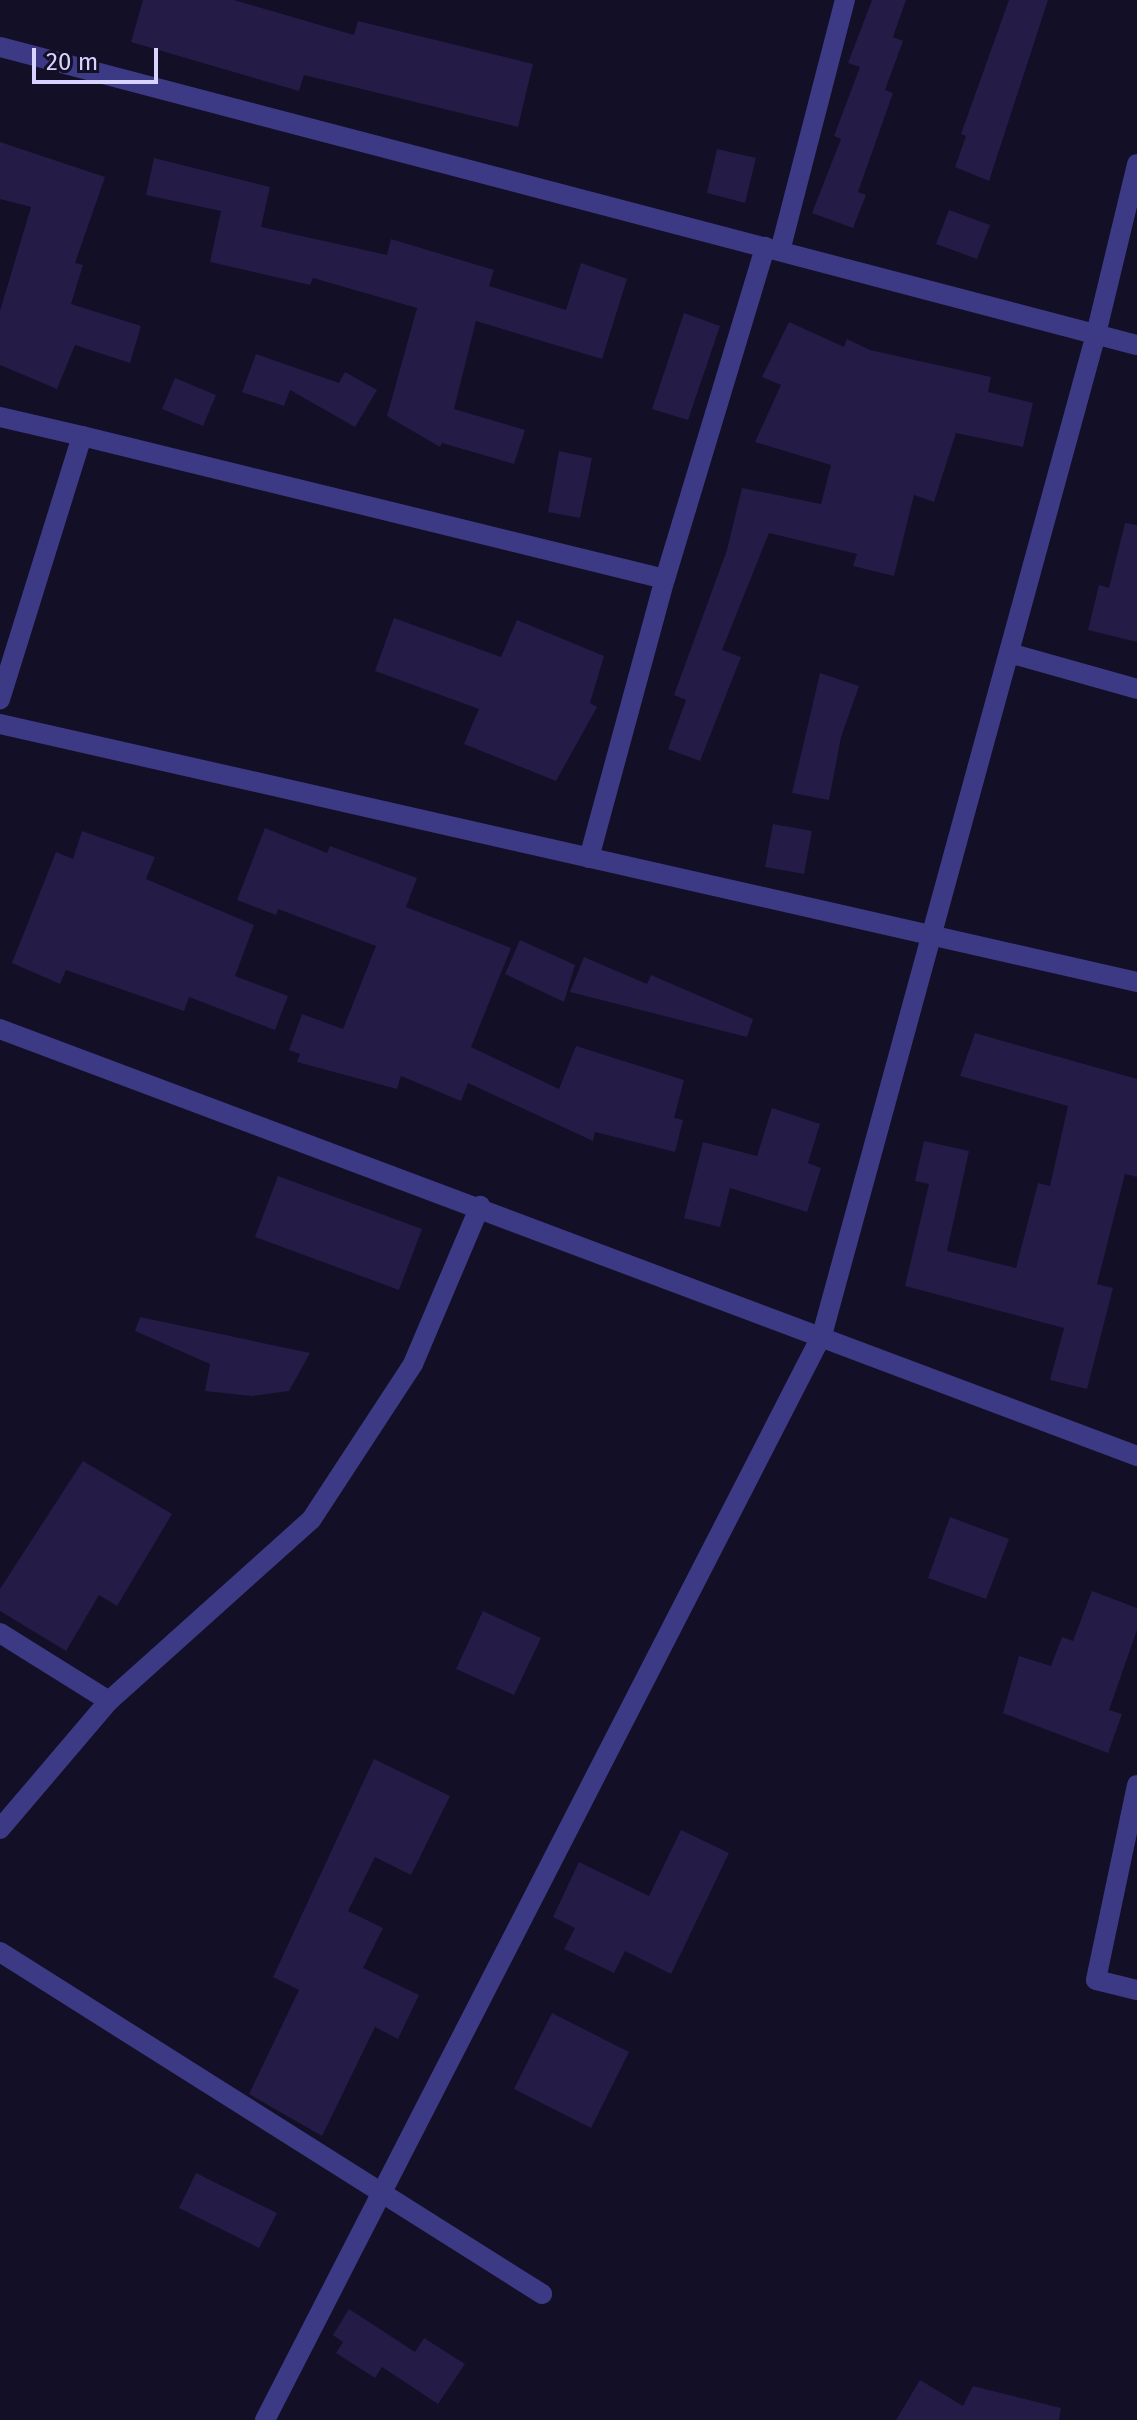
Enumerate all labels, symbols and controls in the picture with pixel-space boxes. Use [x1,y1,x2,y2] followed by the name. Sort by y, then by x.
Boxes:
[36,32,162,82] scale bar
[46,48,98,76] text: 20 m

